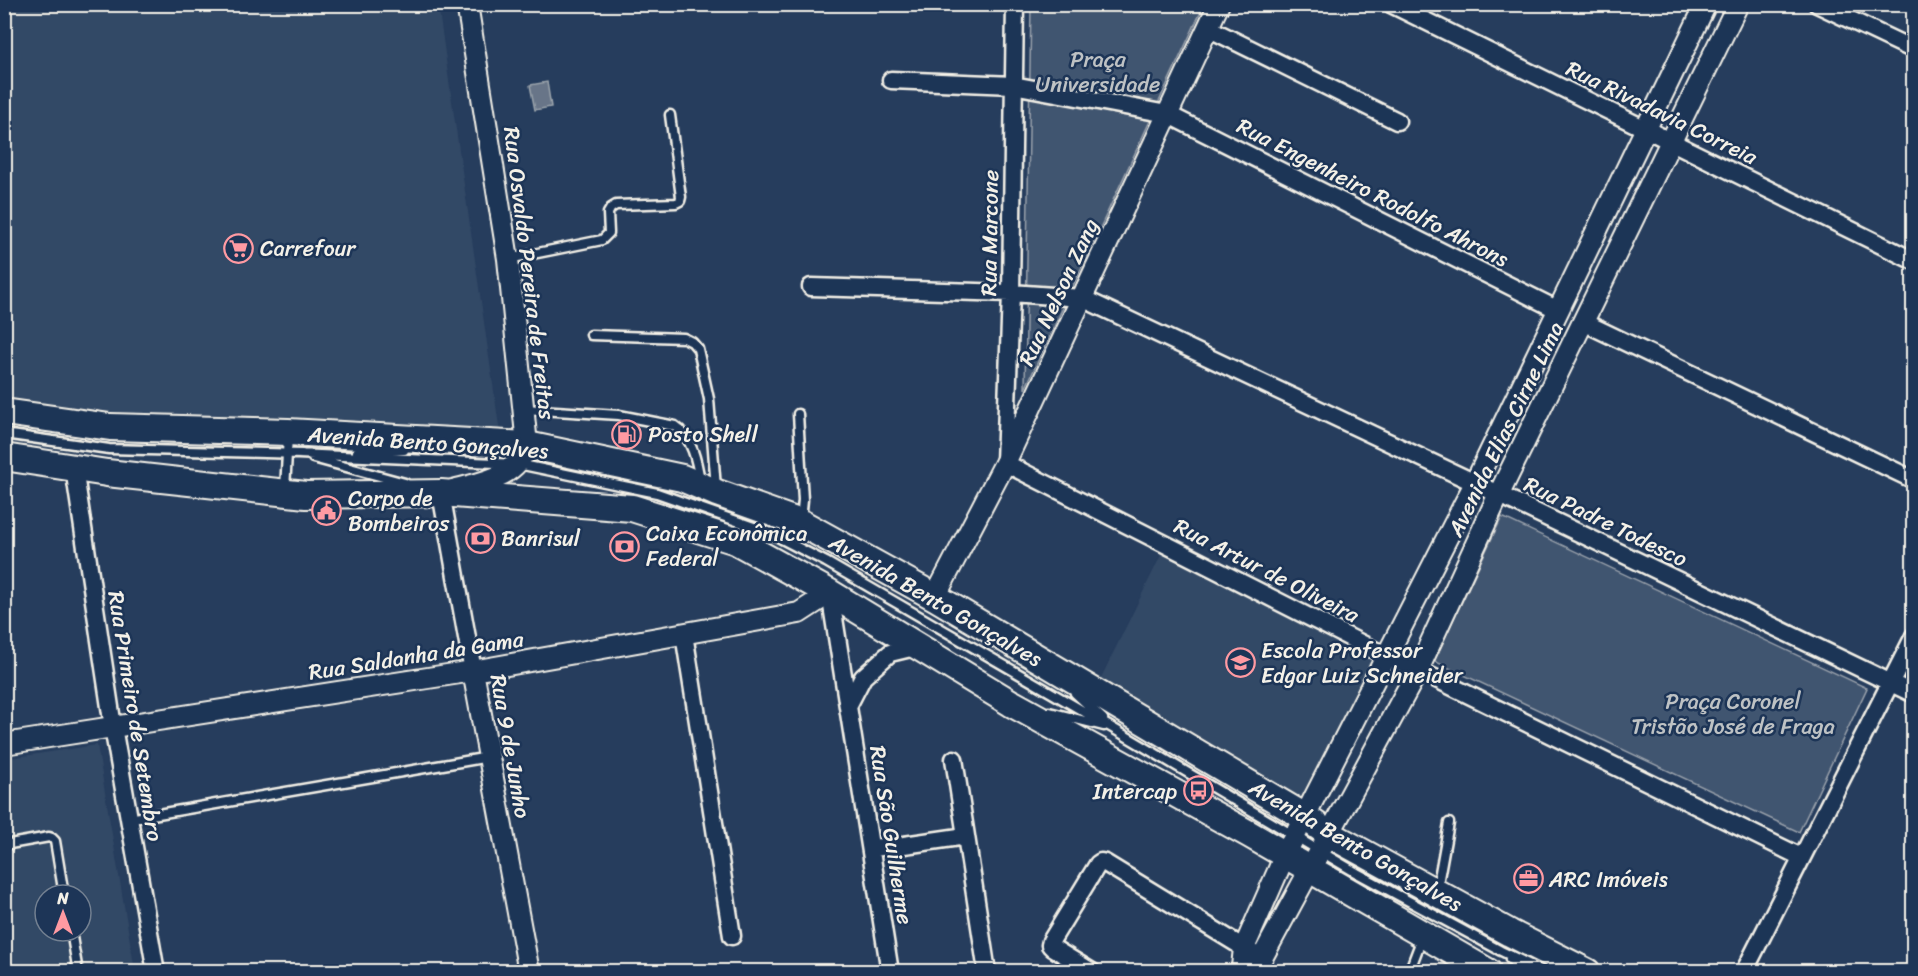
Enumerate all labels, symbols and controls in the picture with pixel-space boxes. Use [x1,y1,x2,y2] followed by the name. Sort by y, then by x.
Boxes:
[1036,40,1160,104] park label: Praça Universidade
[1559,49,1765,176] street label: Rua Rivadavia Correia
[1230,107,1516,278] street label: Rua Engenheiro Rodolfo Ahrons
[492,124,567,423] street label: Rua Osvaldo Pereira de Freitas
[969,170,1010,296] street label: Rua Marcone
[1007,212,1110,373] street label: Rua Nelson Zang
[260,229,357,268] place label: Carrefour
[223,232,255,264] supermarket icon: Carrefour
[1436,315,1575,545] street label: Avenida Elias Cirne Lima
[305,415,550,470] street label: Avenida Bento Gonçalves
[648,415,758,454] place label: Posto Shell
[611,418,643,450] fuel station icon: Posto Shell
[1517,465,1694,578] street label: Rua Padre Todesco
[348,479,450,543] place label: Corpo de Bombeiros
[311,495,343,527] public building icon: Corpo de Bombeiros
[1167,507,1367,634] street label: Rua Artur de Oliveira
[646,514,807,578] place label: Caixa Econômica Federal
[501,519,581,558] place label: Banrisul
[464,522,496,554] bank icon: Banrisul
[821,523,1050,678] street label: Avenida Bento Gonçalves
[609,530,641,562] bank icon: Caixa Econômica Federal
[96,588,175,844] street label: Rua Primeiro de Setembro
[306,619,527,692] street label: Rua Saldanha da Gama
[1261,631,1464,695] place label: Escola Professor Edgar Luiz Schneider
[1224,647,1256,679] school or university icon: Escola Professor Edgar Luiz Schneider
[479,671,542,821] street label: Rua 9 de Junho
[1631,682,1835,746] park label: Praça Coronel Tristão José de Fraga
[858,743,925,927] street label: Rua São Guilherme
[1241,768,1470,923] street label: Avenida Bento Gonçalves
[1092,772,1177,811] place label: Intercap
[1182,775,1214,807] bus stop icon: Intercap
[1548,860,1668,899] place label: ARC Imóveis
[1512,863,1544,895] office icon: ARC Imóveis
[33,883,93,943] north arrow
[56,884,69,913] text: N

